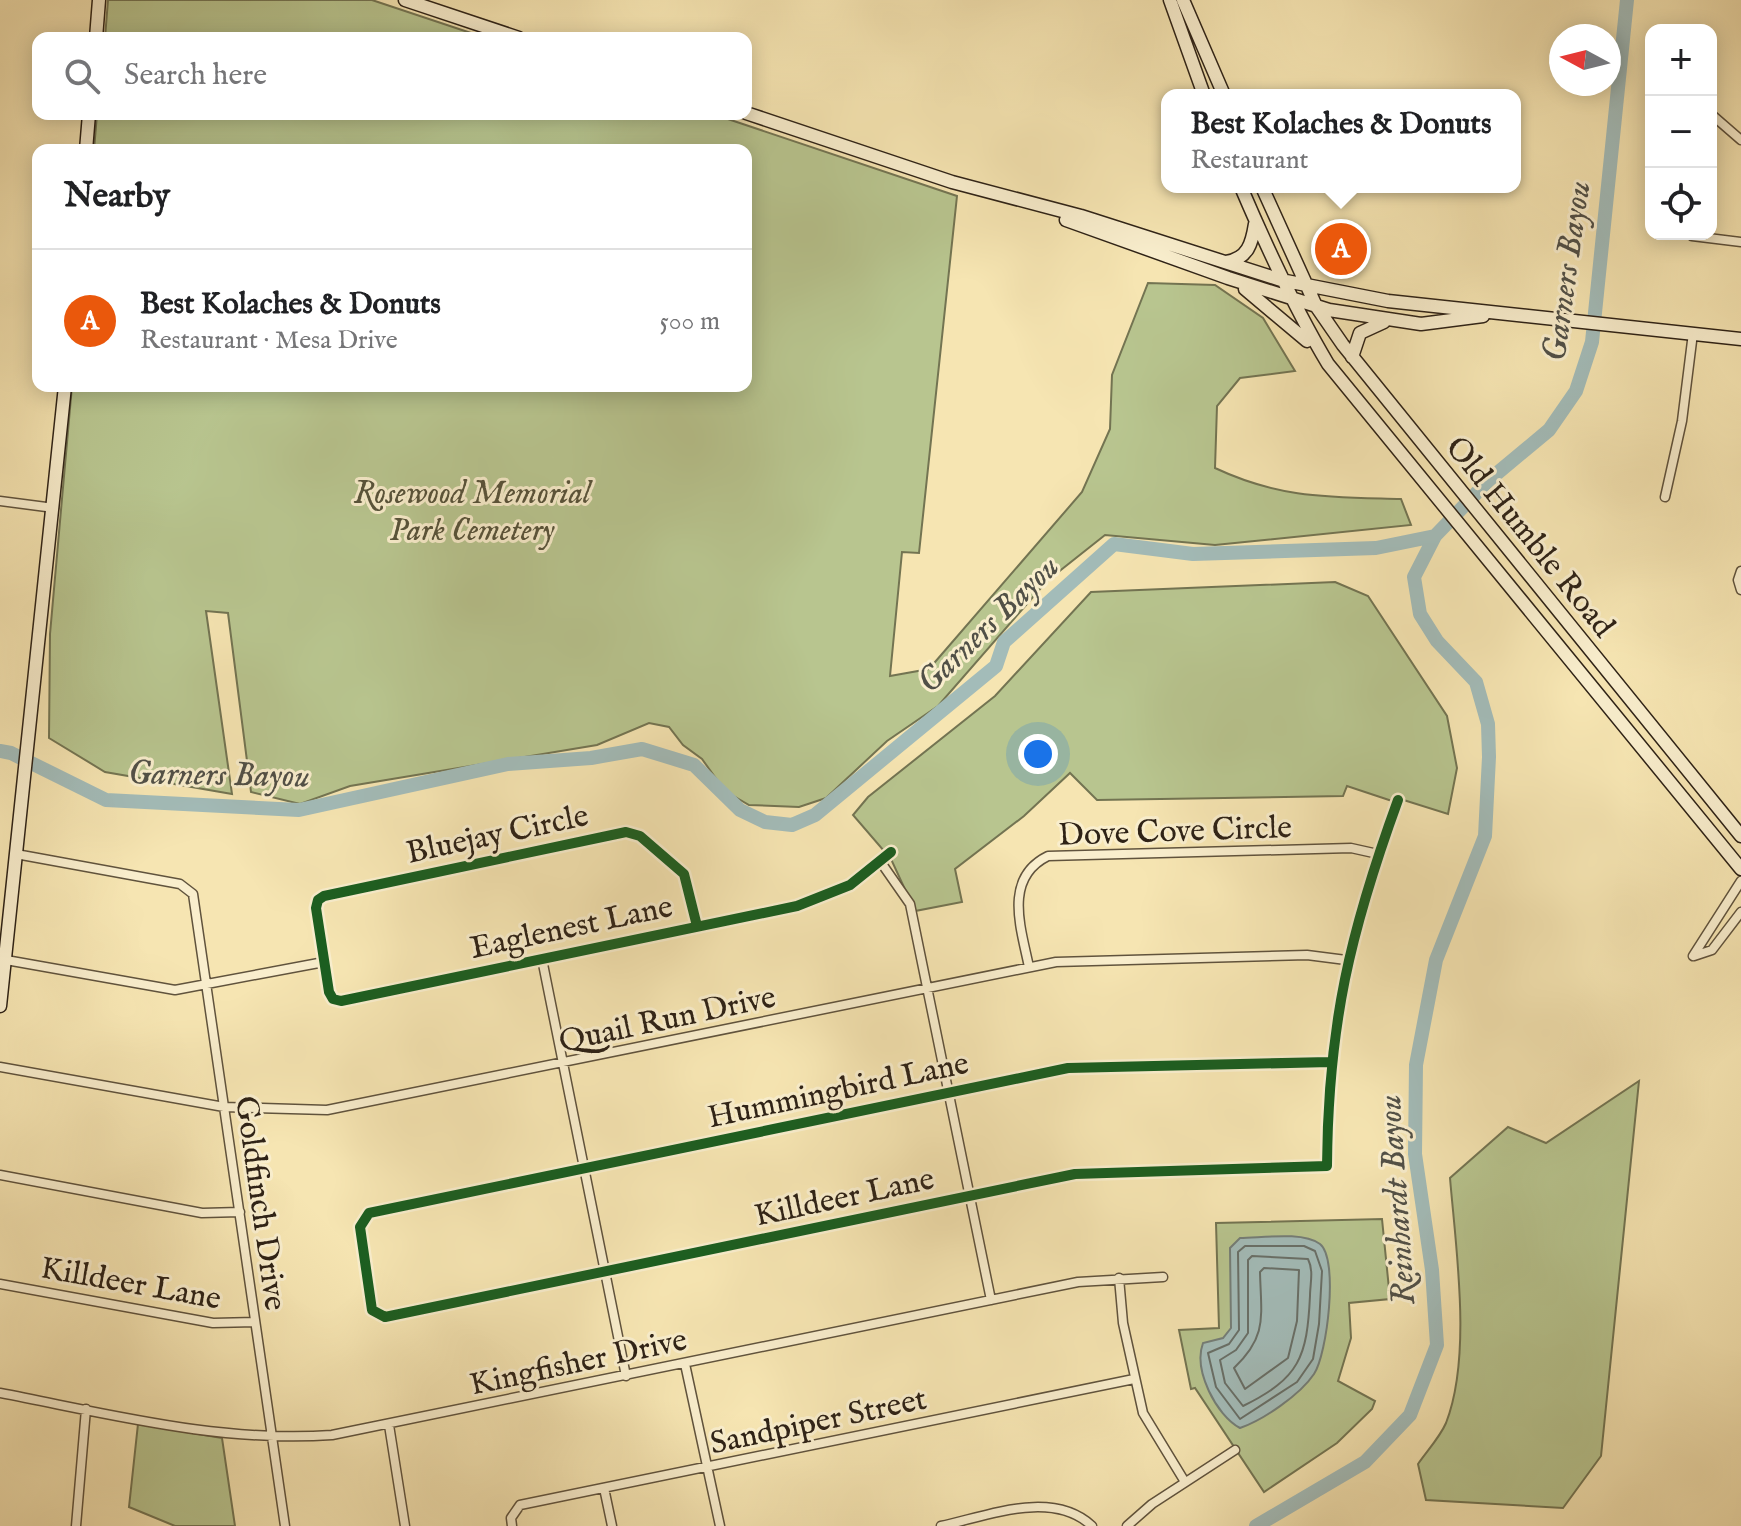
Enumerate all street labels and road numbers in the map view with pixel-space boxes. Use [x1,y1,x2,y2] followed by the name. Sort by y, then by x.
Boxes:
[1435,429,1623,647] street label: Old Humble Road
[403,796,592,875] street label: Bluejay Circle
[1057,808,1293,857] street label: Dove Cove Circle
[467,887,676,970] street label: Eaglenest Lane
[556,977,780,1063] street label: Quail Run Drive
[704,1044,973,1139] street label: Hummingbird Lane
[224,1093,295,1313] street label: Goldfinch Drive
[751,1159,938,1237] street label: Killdeer Lane
[37,1248,224,1321] street label: Killdeer Lane
[466,1320,691,1406] street label: Kingfisher Drive
[707,1379,931,1465] street label: Sandpiper Street

